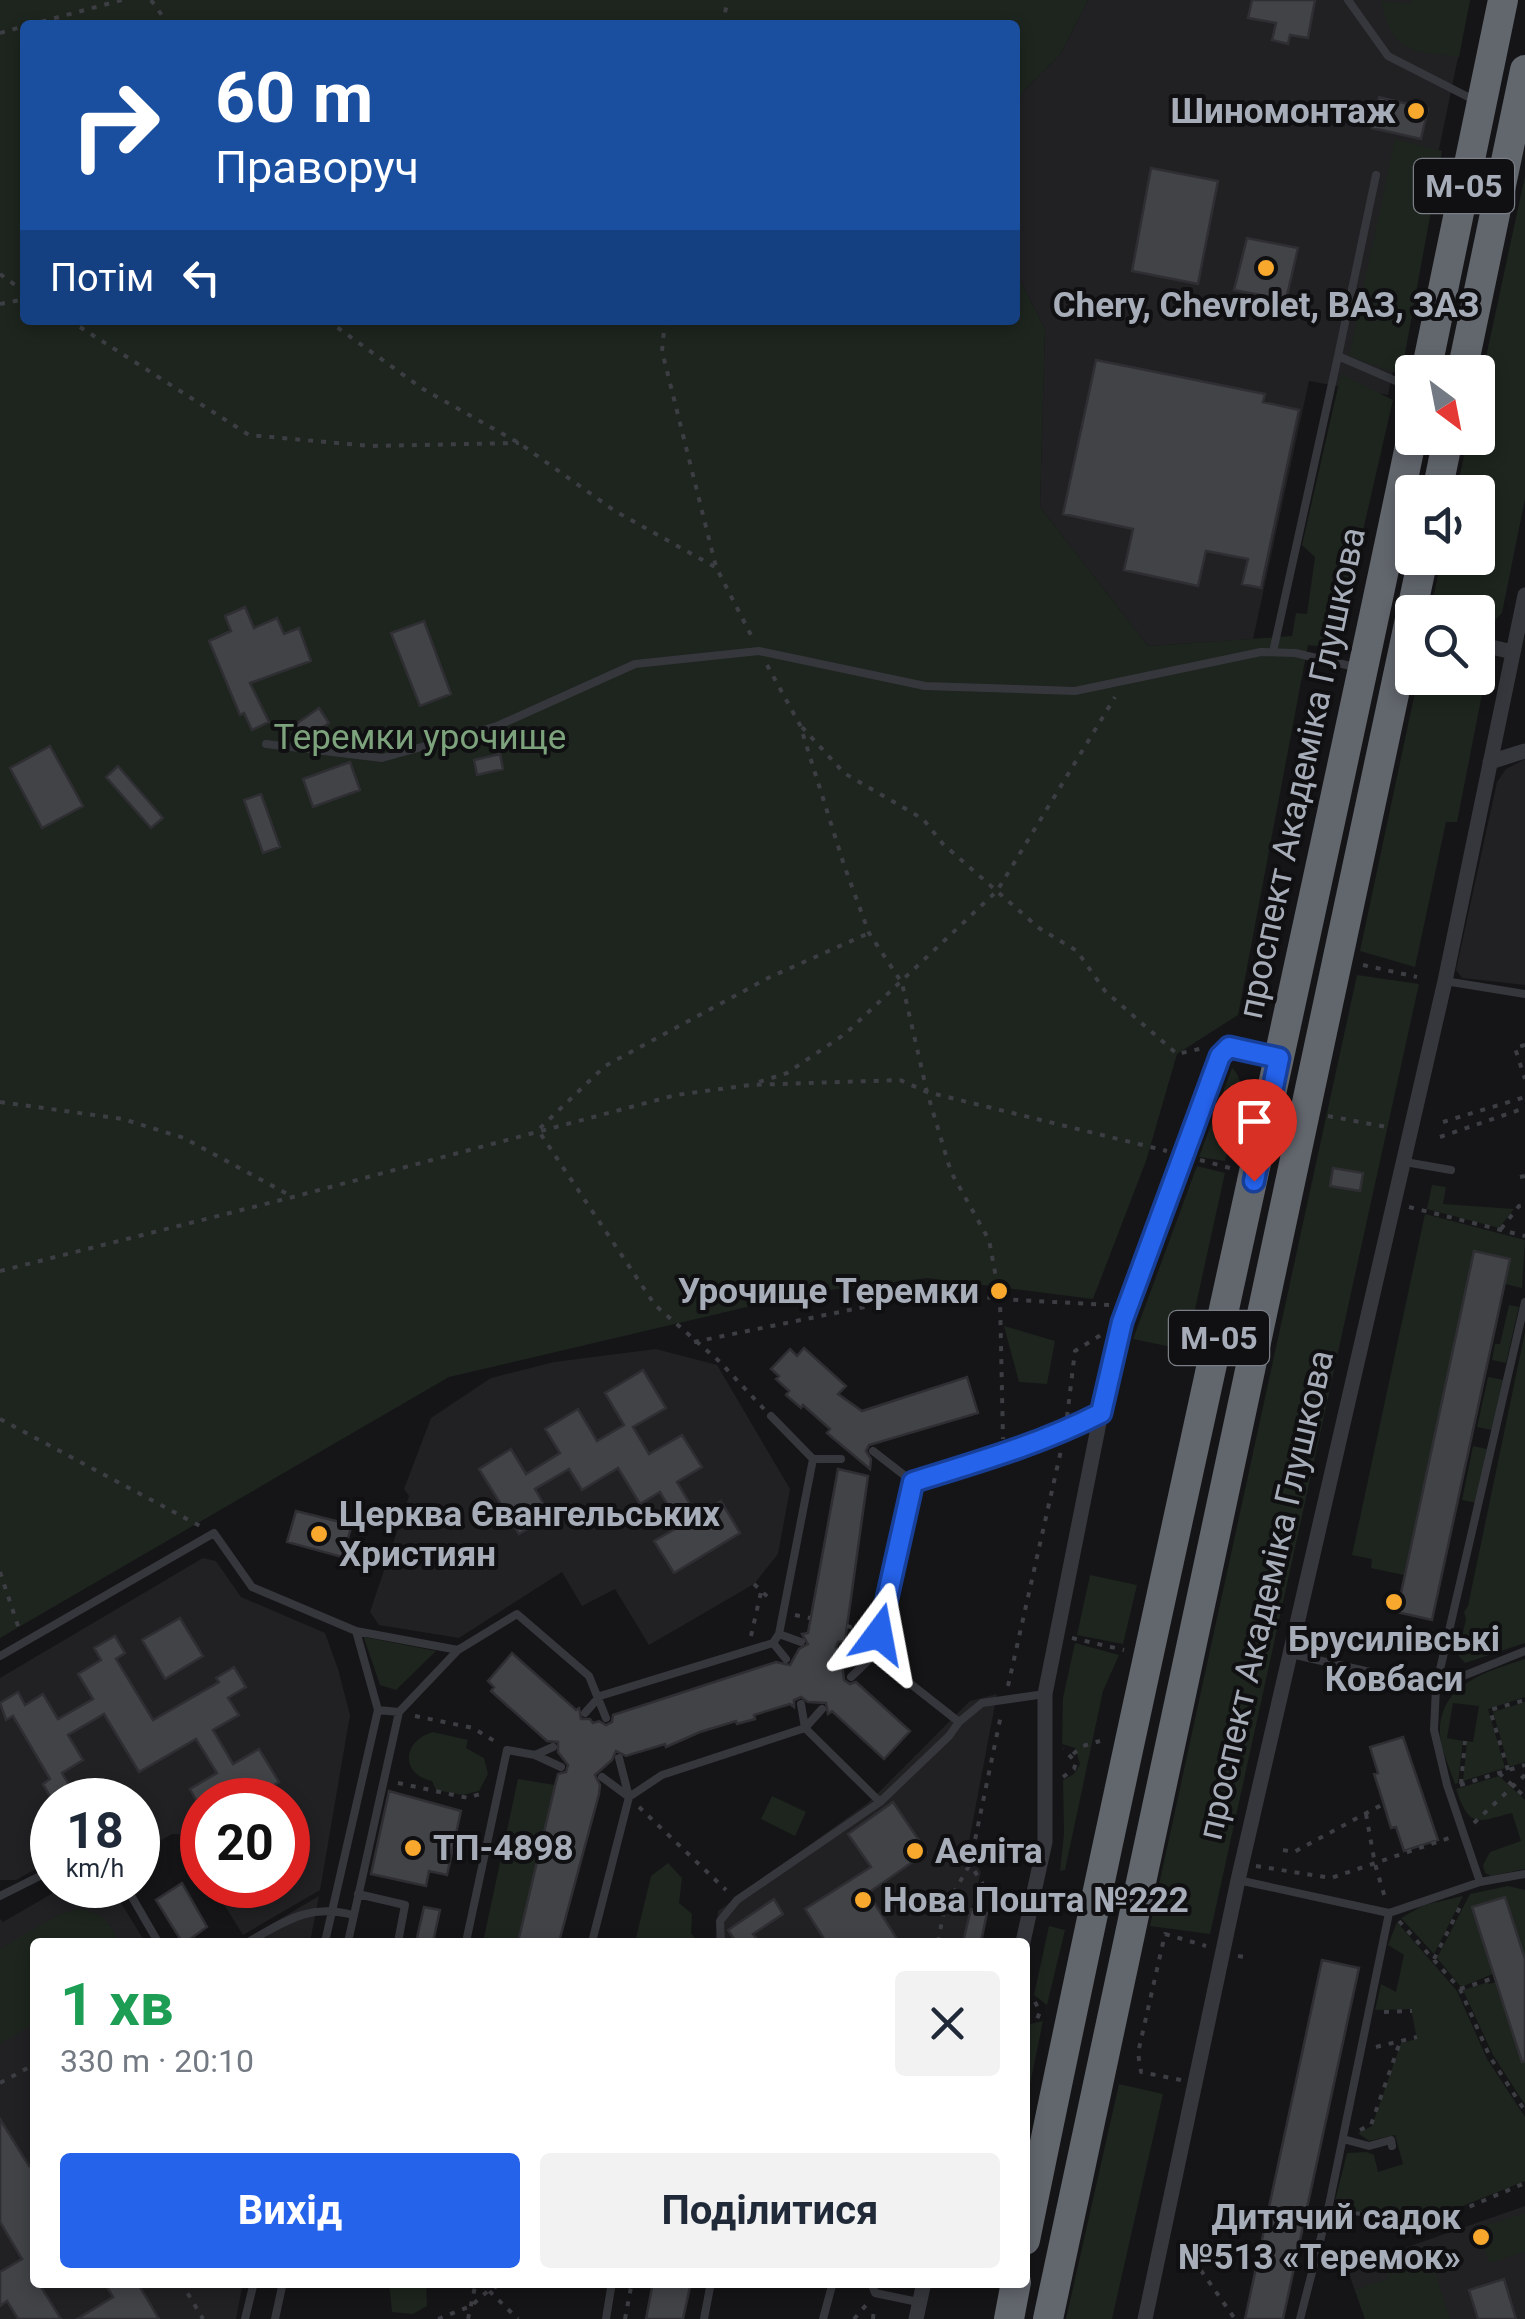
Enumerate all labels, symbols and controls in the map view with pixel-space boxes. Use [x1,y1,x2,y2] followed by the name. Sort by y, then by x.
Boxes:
[215,57,373,139] text: 60 m
[50,60,180,190] icon: right
[1171,91,1396,132] place label: Шиномонтаж
[1405,100,1427,122] marker: Шиномонтаж
[215,141,419,194] text: Праворуч
[1414,159,1514,213] road number: М-05
[174,250,229,305] icon: left
[50,256,154,300] text: Потім
[1255,257,1277,279] marker: Chery, Chevrolet, ВАЗ, ЗАЗ
[1053,285,1479,326] place label: Chery, Chevrolet, ВАЗ, ЗАЗ
[1395,355,1495,455] north arrow
[1395,355,1495,695] map controls
[1395,475,1495,575] button: sound
[1230,524,1374,1022] street label: проспект Академіка Глушкова
[1395,595,1495,695] button: search
[274,717,566,758] park label: Теремки урочище
[1212,1079,1297,1182] pin
[1227,1094,1282,1149] icon: arrive
[678,1271,979,1312] place label: Урочище Теремки
[988,1280,1010,1302] marker: Урочище Теремки
[1169,1311,1269,1365] road number: М-05
[1190,1346,1342,1844] street label: проспект Академіка Глушкова
[339,1494,720,1575] place label: Церква Євангельських Християн
[308,1523,330,1545] marker: Церква Євангельських Християн
[827,1582,931,1686] position arrow
[1383,1591,1405,1613] marker: Брусилівські Ковбаси
[1288,1619,1500,1700] place label: Брусилівські Ковбаси
[180,1778,310,1908] speed limit sign: 20
[66,1802,124,1860] text: 18
[433,1828,574,1869] place label: ТП-4898
[935,1831,1043,1872] place label: Аеліта
[402,1837,424,1859] marker: ТП-4898
[904,1840,926,1862] marker: Аеліта
[66,1854,124,1883] text: km/h
[883,1880,1189,1921] place label: Нова Пошта №222
[852,1889,874,1911] marker: Нова Пошта №222
[60,1969,174,2040] text: 1 хв
[895,1971,1000,2076] button: close
[60,2042,254,2080] text: 330 m · 20:10
[60,2153,520,2268] button: Вихід
[540,2153,1000,2268] button: Поділитися
[1178,2197,1461,2278] place label: Дитячий садок №513 «Теремок»
[1470,2226,1492,2248] marker: Дитячий садок №513 «Теремок»

